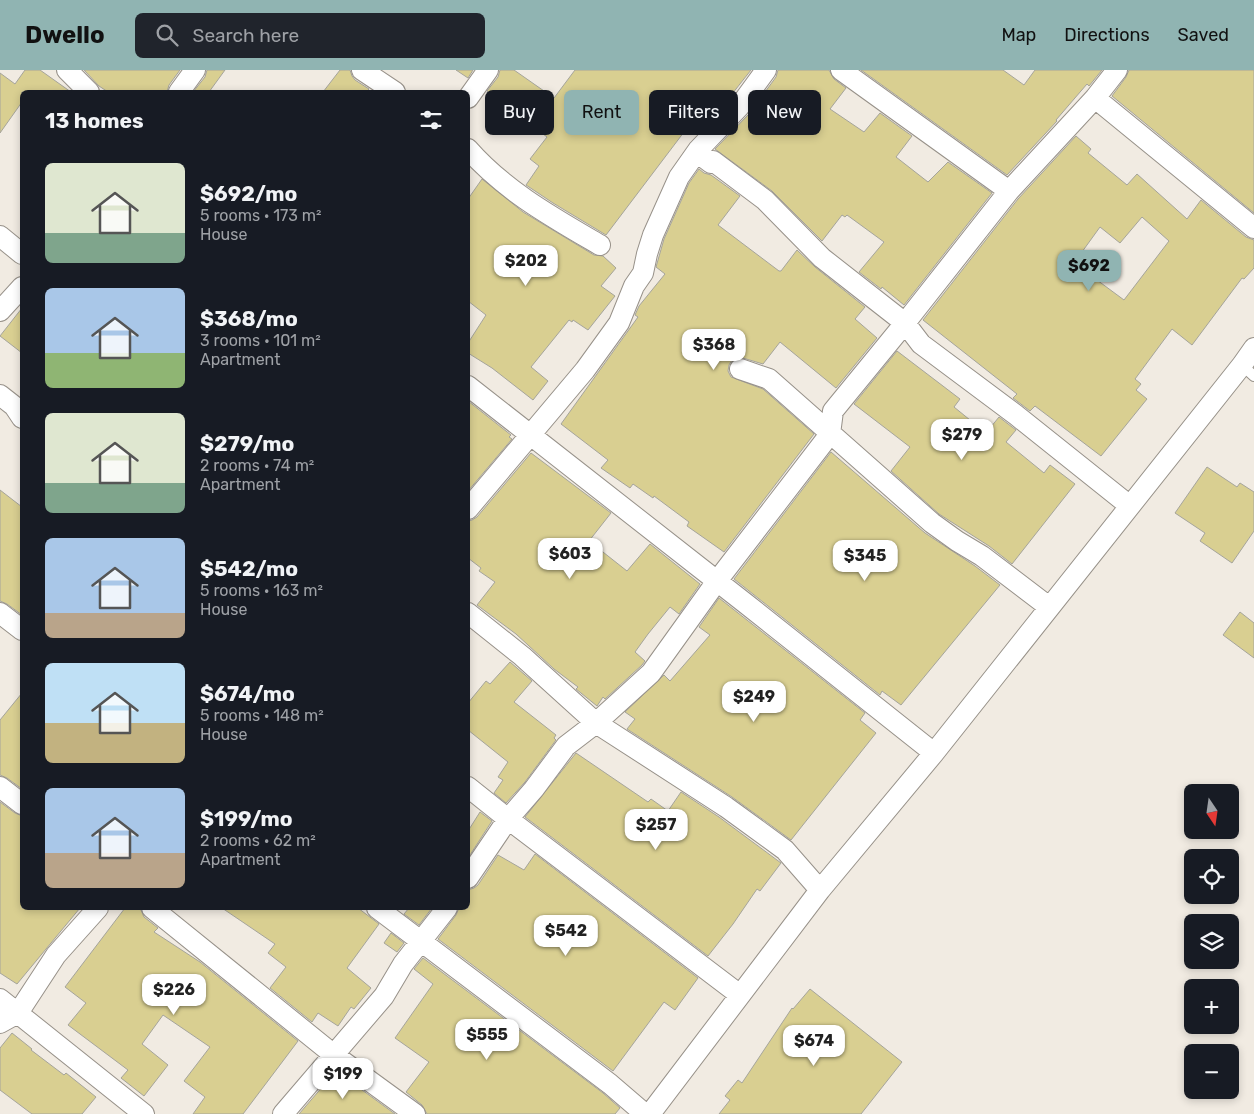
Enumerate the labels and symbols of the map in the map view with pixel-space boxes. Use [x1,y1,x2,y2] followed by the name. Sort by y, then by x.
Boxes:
[496,244,556,287] pin: $202
[1059,250,1119,292] pin: $692
[684,328,744,371] pin: $368
[932,418,992,461] pin: $279
[540,538,600,580] pin: $603
[835,540,895,582] pin: $345
[724,680,784,723] pin: $249
[1184,784,1239,839] north arrow
[626,808,686,851] pin: $257
[536,914,596,957] pin: $542
[144,974,204,1016] pin: $226
[457,1018,517,1061] pin: $555
[784,1024,844,1067] pin: $674
[313,1058,373,1100] pin: $199

